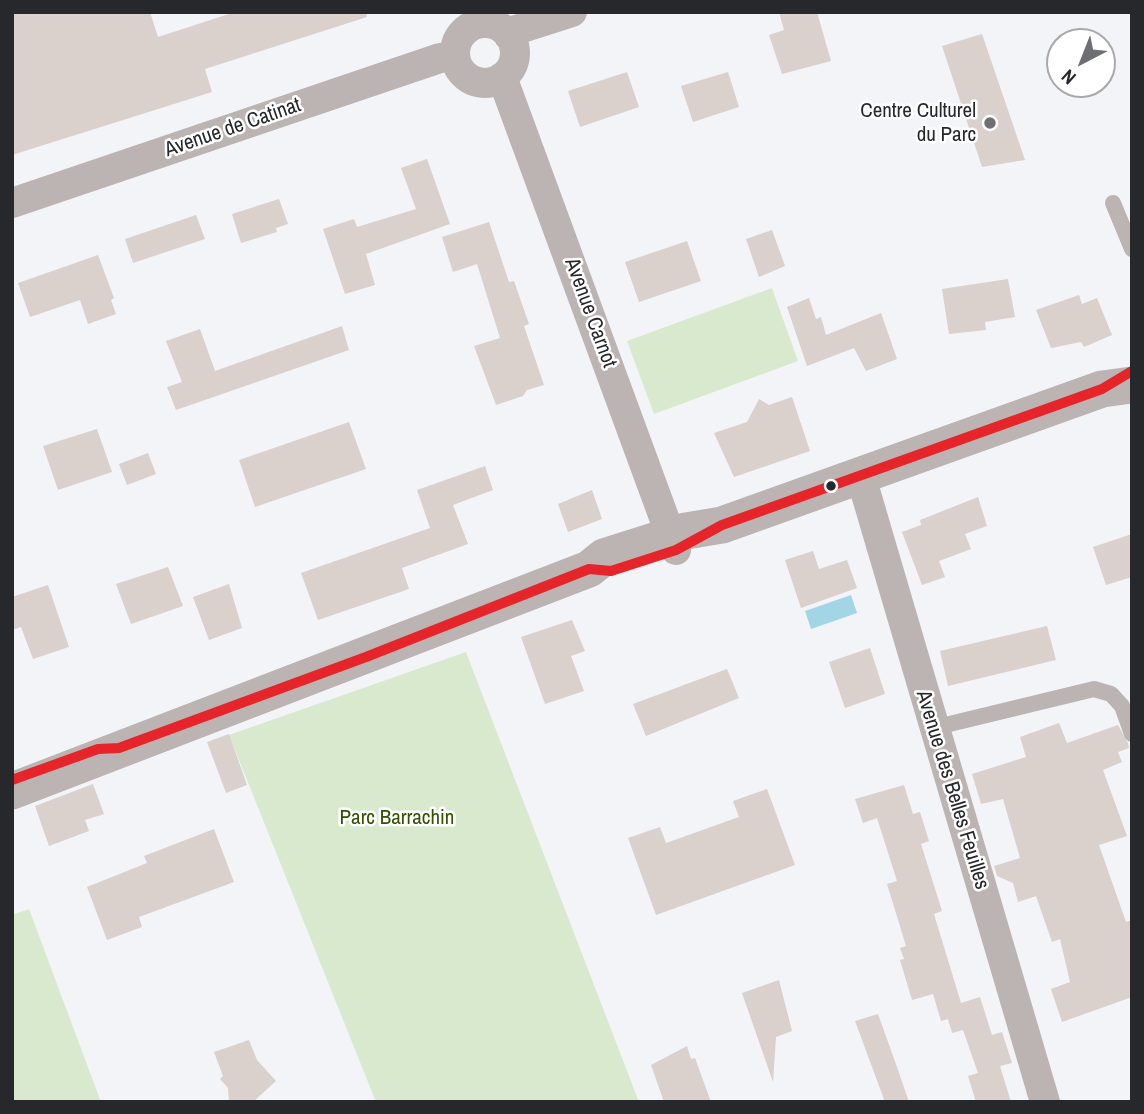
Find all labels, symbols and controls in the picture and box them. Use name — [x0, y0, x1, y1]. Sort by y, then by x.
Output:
north arrow — [1046, 28, 1116, 98]
text: N — [1055, 64, 1081, 91]
street label: Avenue de Catinat — [162, 93, 304, 163]
place label: Centre Culturel du Parc — [860, 98, 976, 148]
marker: Centre Culturel du Parc — [982, 115, 998, 131]
street label: Avenue Carnot — [559, 255, 621, 371]
unlabelled marker — [824, 479, 838, 493]
street label: Avenue des Belles Feuilles — [910, 688, 994, 892]
park label: Parc Barrachin — [340, 805, 454, 831]

